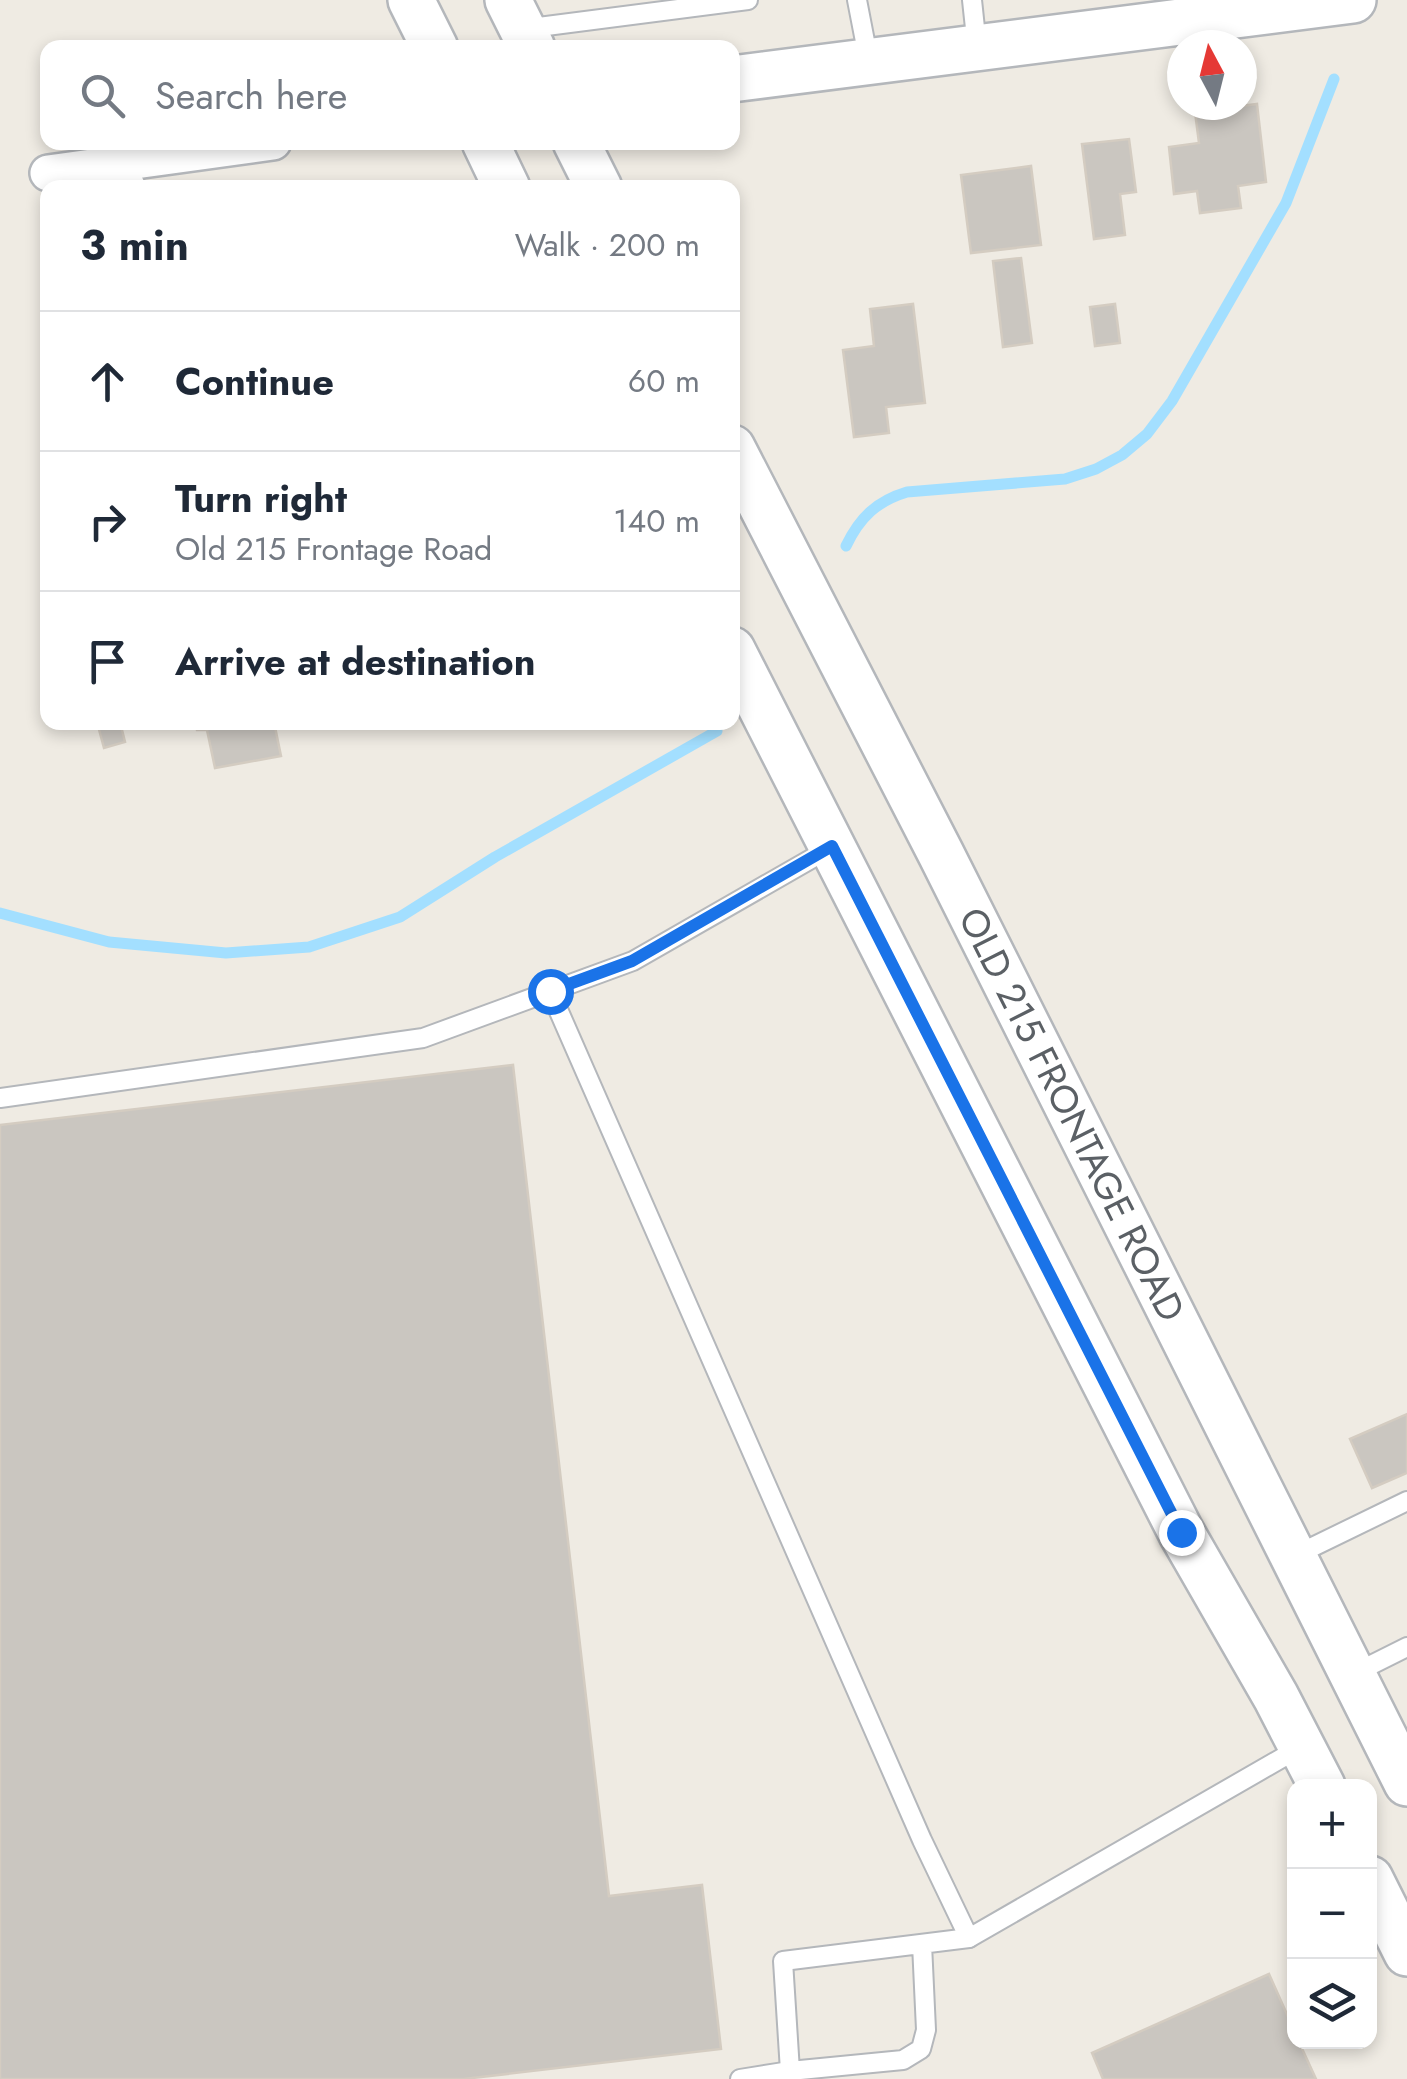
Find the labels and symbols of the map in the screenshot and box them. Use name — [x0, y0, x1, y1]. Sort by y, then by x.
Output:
north arrow — [1167, 30, 1257, 120]
street label: OLD 215 FRONTAGE ROAD — [945, 898, 1199, 1331]
route start — [528, 969, 574, 1015]
route end — [1159, 1510, 1205, 1556]

